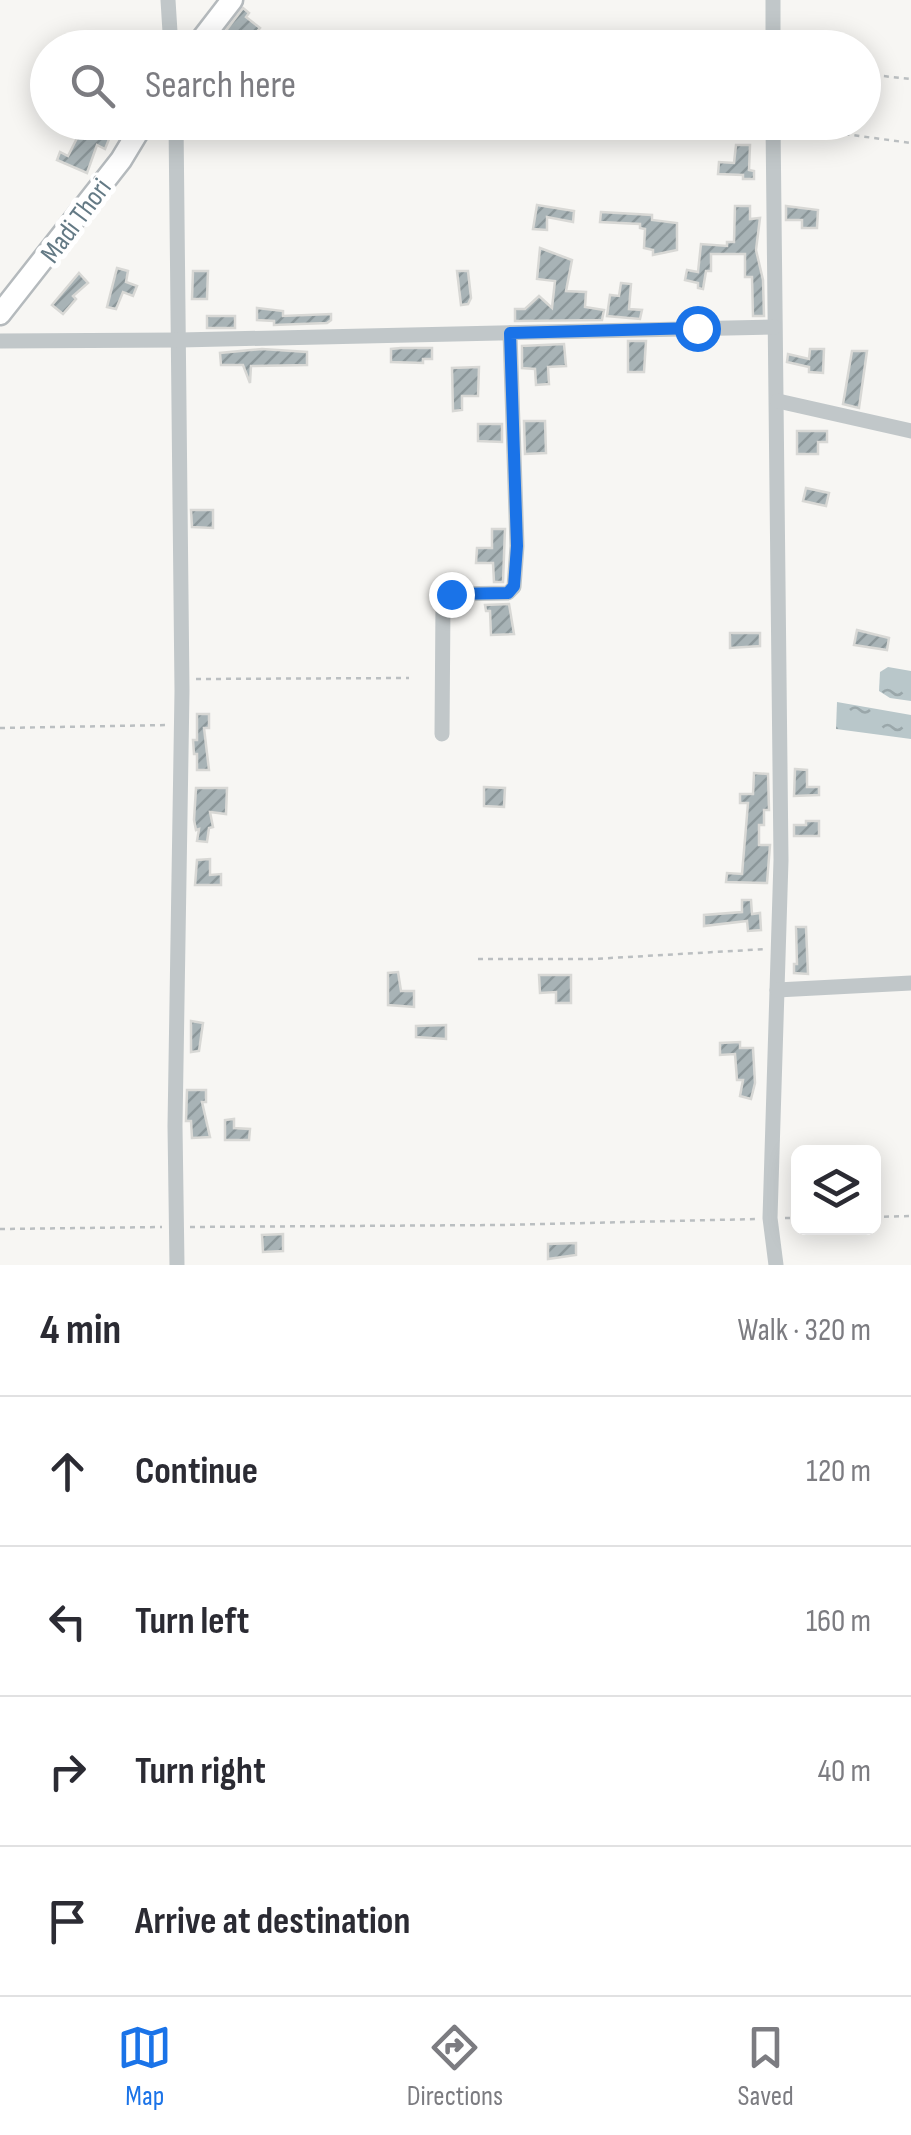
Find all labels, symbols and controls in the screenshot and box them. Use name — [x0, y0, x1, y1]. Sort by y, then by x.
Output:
search box — [30, 30, 881, 140]
icon: search — [65, 58, 120, 113]
text: Search here — [145, 63, 296, 108]
street label: Madi Thori — [34, 172, 118, 269]
route start — [675, 306, 721, 352]
route end — [429, 572, 475, 618]
map controls — [791, 1145, 881, 1235]
button: layers — [791, 1145, 881, 1235]
text: 4 min — [40, 1305, 121, 1356]
text: Walk · 320 m — [737, 1311, 871, 1350]
icon: ahead — [40, 1444, 95, 1499]
text: Continue — [135, 1449, 258, 1494]
text: 120 m — [806, 1452, 871, 1491]
icon: left — [40, 1594, 95, 1649]
text: Turn left — [135, 1599, 249, 1644]
text: 160 m — [806, 1602, 871, 1641]
icon: right — [40, 1744, 95, 1799]
text: Turn right — [135, 1749, 266, 1794]
text: 40 m — [818, 1752, 871, 1791]
icon: arrive — [40, 1894, 95, 1949]
text: Arrive at destination — [135, 1899, 410, 1944]
tab: Map — [117, 2020, 172, 2113]
tab: Directions — [407, 2020, 503, 2113]
tab: Saved — [738, 2020, 794, 2113]

